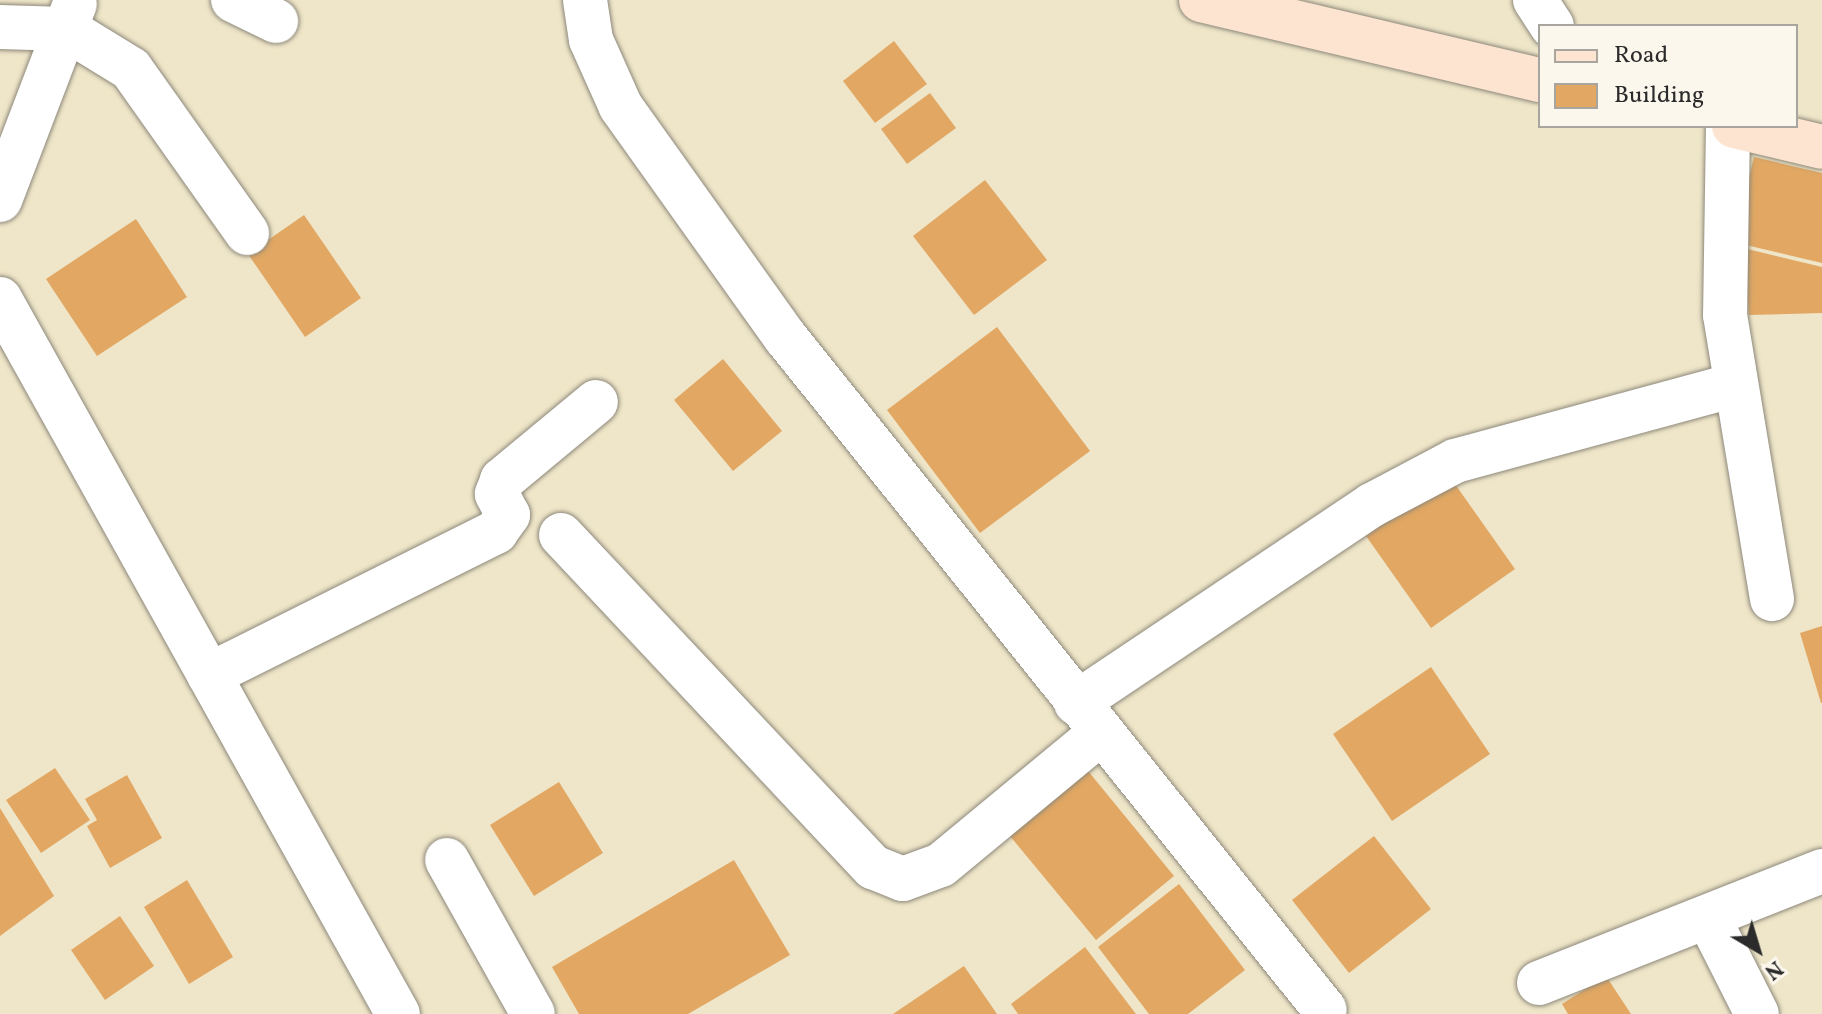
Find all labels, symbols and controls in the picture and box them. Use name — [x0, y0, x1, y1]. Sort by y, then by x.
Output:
legend — [1538, 24, 1798, 128]
text: Road — [1614, 39, 1668, 73]
text: Building — [1614, 79, 1704, 113]
north arrow — [1718, 910, 1798, 990]
text: N — [1757, 952, 1789, 986]

